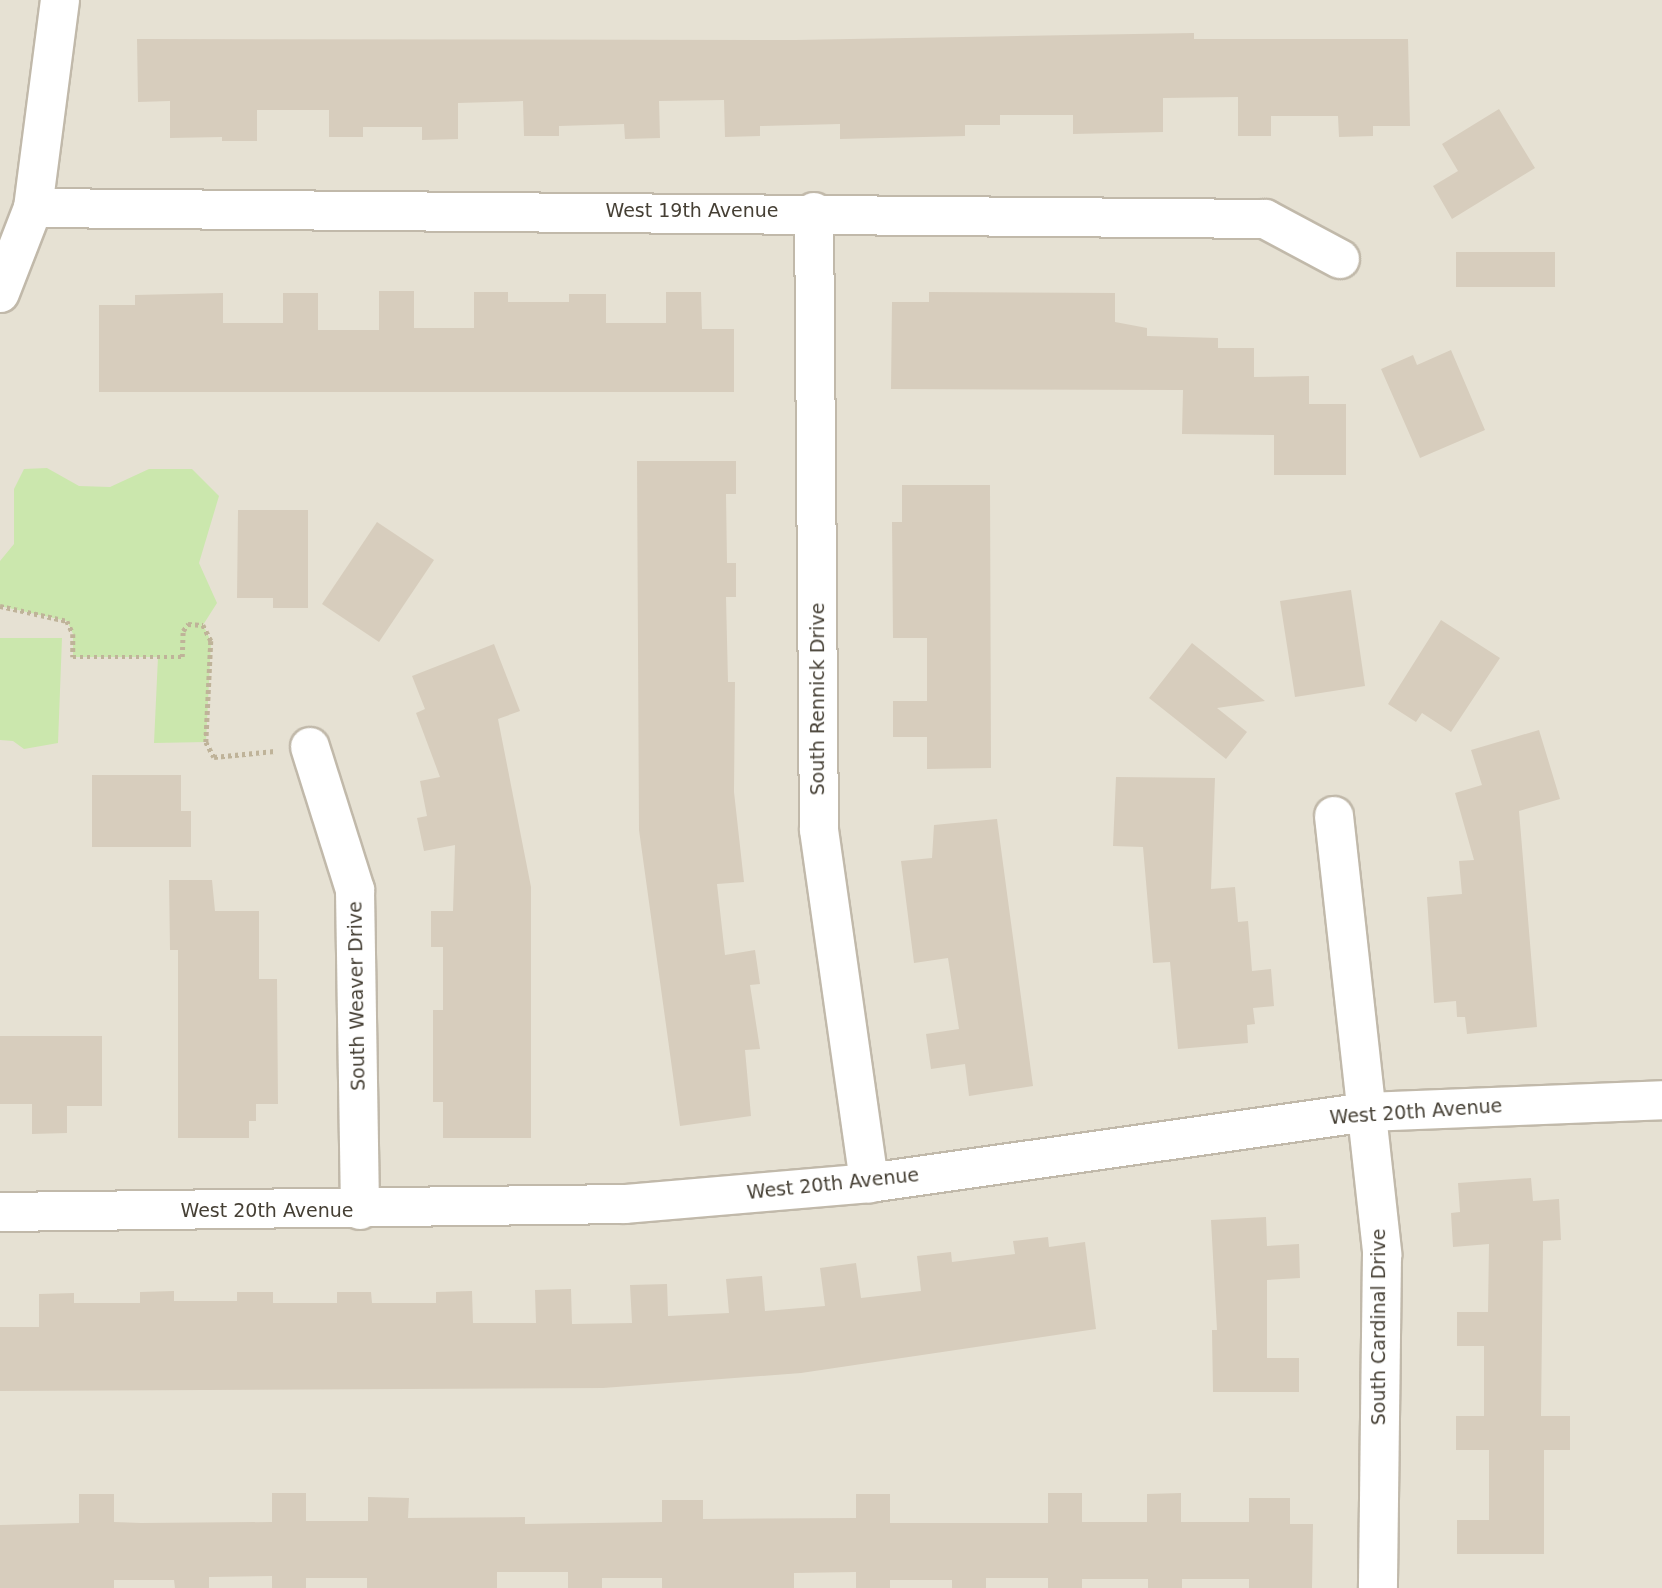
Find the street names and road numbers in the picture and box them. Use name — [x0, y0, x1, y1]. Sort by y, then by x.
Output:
street label: West 19th Avenue — [605, 200, 779, 222]
street label: South Rennick Drive — [807, 603, 829, 795]
street label: South Weaver Drive — [344, 901, 370, 1091]
street label: West 20th Avenue — [1329, 1095, 1503, 1129]
street label: West 20th Avenue — [746, 1164, 920, 1204]
street label: West 20th Avenue — [180, 1200, 354, 1222]
street label: South Cardinal Drive — [1368, 1229, 1390, 1425]

